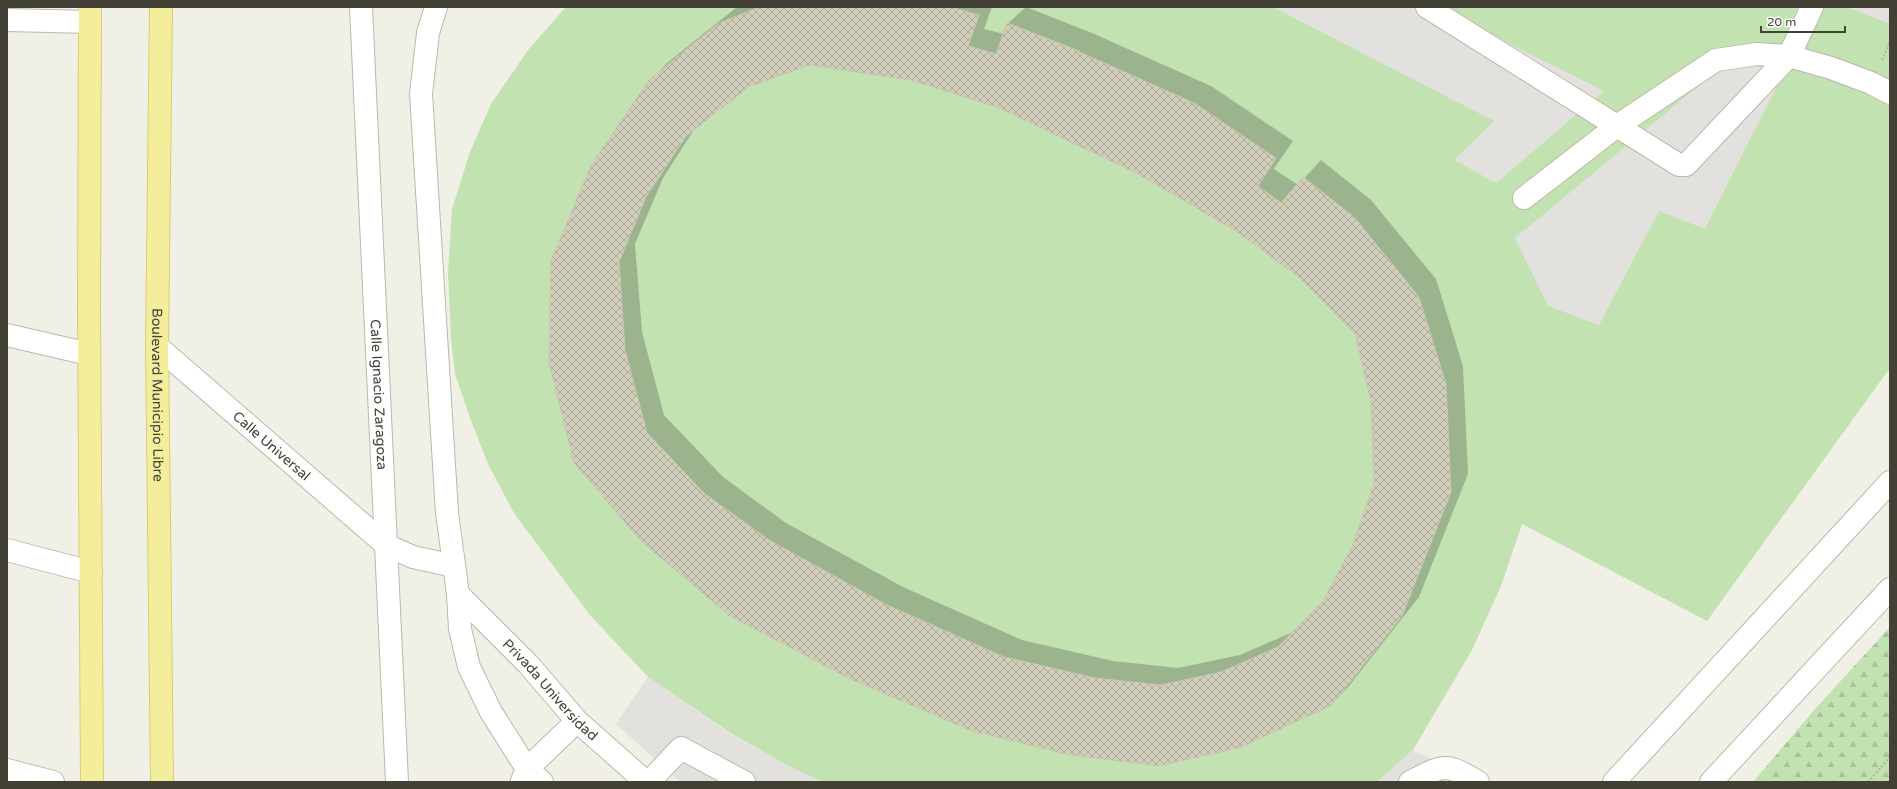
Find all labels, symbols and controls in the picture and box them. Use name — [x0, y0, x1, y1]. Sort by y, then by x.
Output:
scale bar — [1761, 8, 1845, 34]
text: 20 m — [1767, 15, 1796, 29]
street label: Boulevard Municipio Libre — [148, 308, 167, 482]
street label: Calle Ignacio Zaragoza — [367, 319, 390, 470]
street label: Calle Universal — [229, 408, 314, 484]
street label: Privada Universidad — [499, 636, 601, 744]

